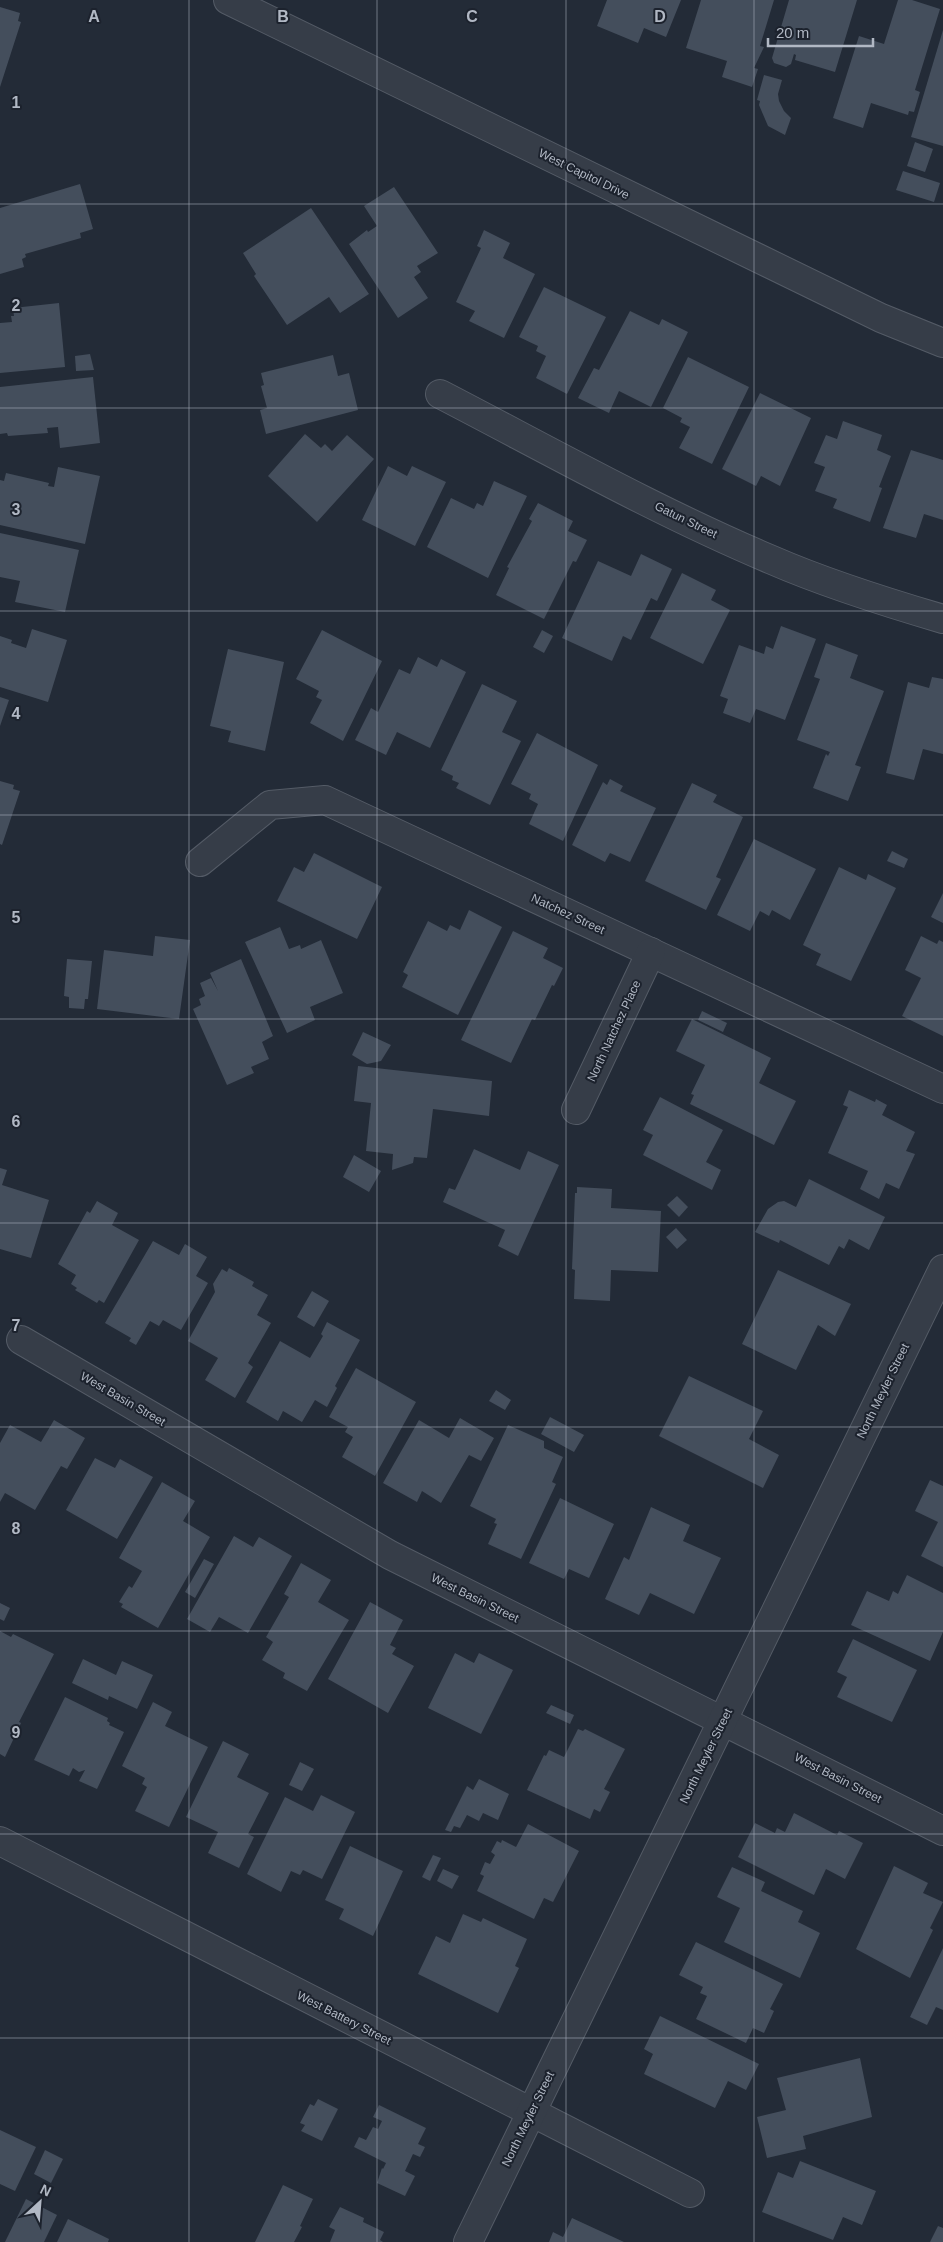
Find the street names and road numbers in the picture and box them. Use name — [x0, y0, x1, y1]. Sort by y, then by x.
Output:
street label: West Capitol Drive — [536, 146, 632, 202]
street label: Gatun Street — [652, 499, 720, 541]
street label: Natchez Street — [529, 891, 608, 937]
street label: North Natchez Place — [584, 978, 644, 1084]
street label: North Meyler Street — [854, 1341, 912, 1441]
street label: West Basin Street — [78, 1369, 169, 1429]
street label: West Basin Street — [429, 1571, 522, 1626]
street label: North Meyler Street — [677, 1706, 735, 1806]
street label: West Basin Street — [792, 1750, 884, 1806]
street label: West Battery Street — [295, 1988, 394, 2048]
street label: North Meyler Street — [499, 2069, 557, 2169]

